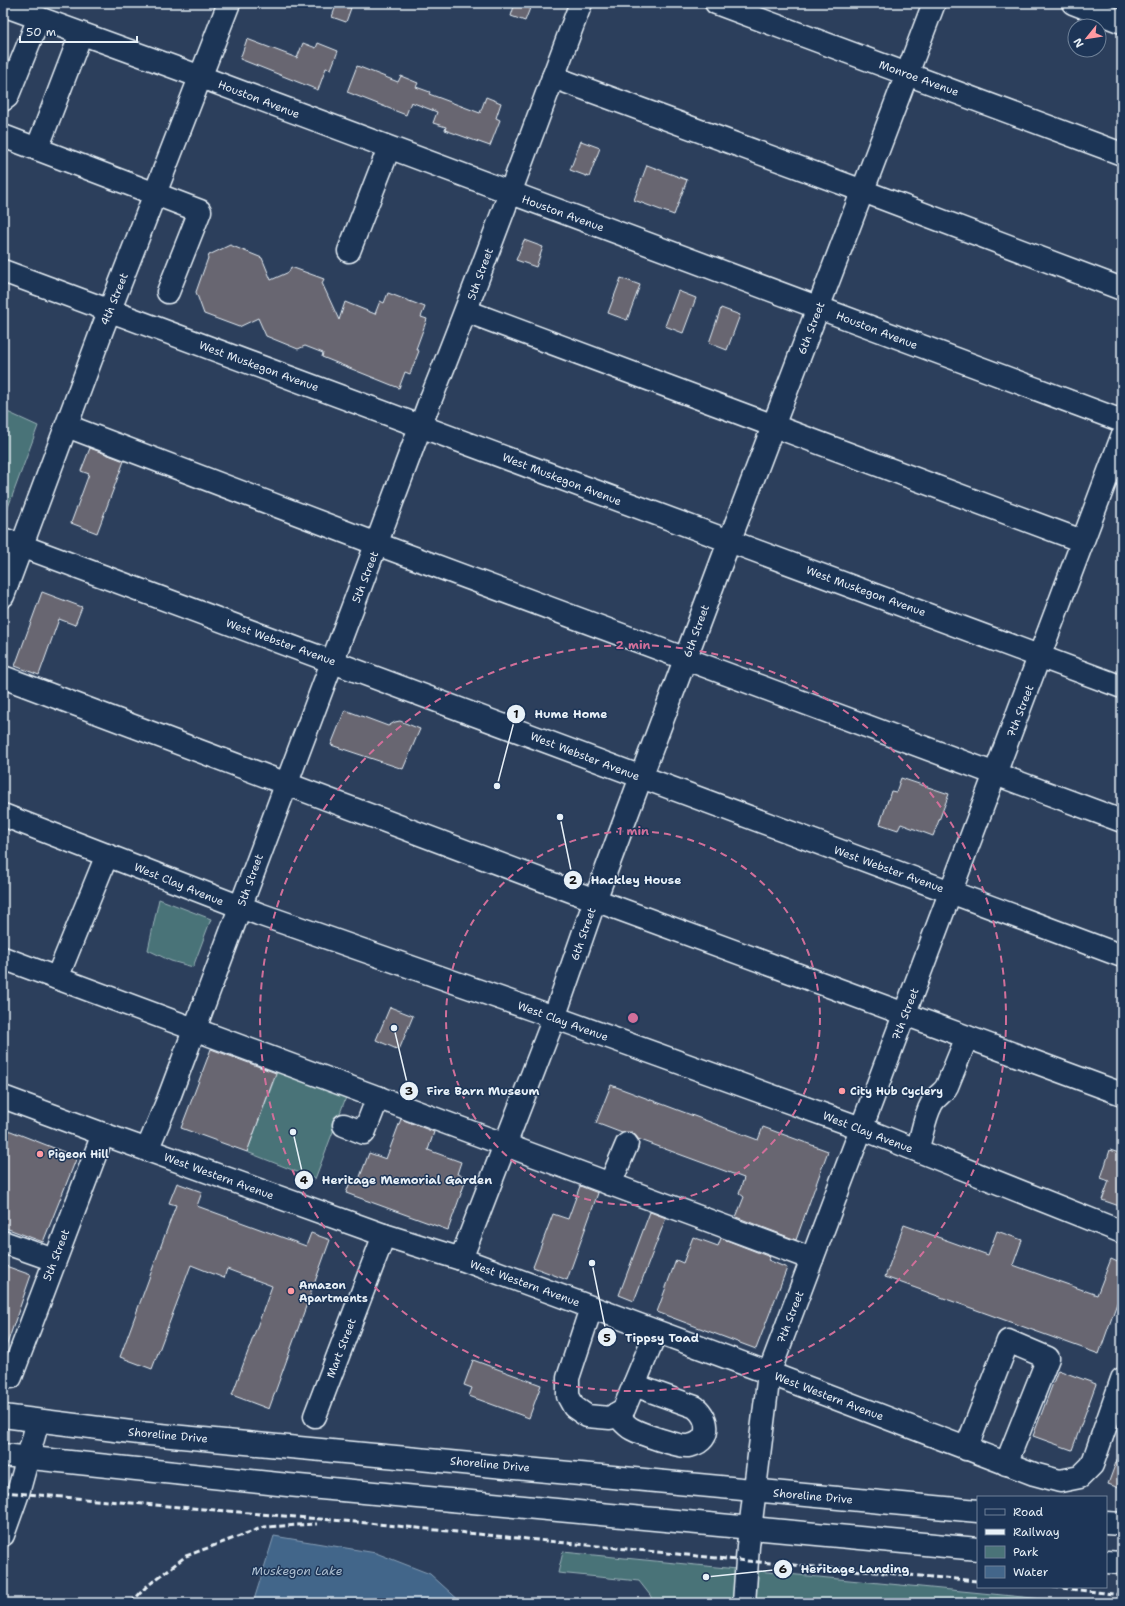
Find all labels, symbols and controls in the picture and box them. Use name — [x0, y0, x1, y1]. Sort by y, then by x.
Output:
scale bar — [20, 18, 137, 44]
north arrow — [1067, 18, 1107, 58]
text: 50 m — [26, 24, 56, 40]
text: N — [1070, 35, 1087, 50]
street label: Monroe Avenue — [877, 57, 961, 100]
street label: Houston Avenue — [216, 77, 302, 122]
street label: Houston Avenue — [520, 192, 606, 235]
street label: 5th Street — [464, 246, 497, 302]
street label: 4th Street — [97, 271, 132, 328]
street label: 6th Street — [795, 300, 828, 357]
street label: Houston Avenue — [834, 308, 920, 353]
street label: West Muskegon Avenue — [197, 338, 321, 395]
street label: West Muskegon Avenue — [500, 450, 624, 509]
street label: 5th Street — [349, 549, 382, 605]
street label: West Muskegon Avenue — [804, 563, 928, 620]
street label: 6th Street — [680, 603, 713, 660]
street label: West Webster Avenue — [224, 616, 338, 669]
text: 2 min — [616, 637, 651, 653]
street label: 7th Street — [1004, 683, 1037, 740]
callout: Hume Home — [506, 702, 615, 726]
text: 1 — [513, 706, 519, 722]
text: Hume Home — [535, 706, 607, 722]
street label: West Webster Avenue — [528, 729, 642, 784]
text: 1 min — [617, 823, 649, 839]
street label: West Webster Avenue — [832, 843, 946, 896]
street label: 5th Street — [234, 852, 267, 908]
street label: West Clay Avenue — [132, 860, 226, 909]
callout: Hackley House — [563, 868, 689, 892]
text: 2 — [569, 872, 578, 888]
text: Hackley House — [591, 872, 681, 888]
street label: 6th Street — [567, 906, 600, 963]
street label: 7th Street — [889, 986, 922, 1043]
street label: West Clay Avenue — [515, 998, 610, 1045]
centre of rings — [626, 1011, 640, 1025]
callout: Fire Barn Museum — [399, 1079, 548, 1103]
text: 3 — [405, 1083, 413, 1099]
text: Fire Barn Museum — [426, 1083, 540, 1099]
place label: City Hub Cyclery — [850, 1084, 943, 1099]
marker: City Hub Cyclery — [837, 1086, 847, 1096]
street label: West Clay Avenue — [821, 1108, 915, 1157]
place label: Pigeon Hill — [48, 1147, 109, 1162]
marker: Pigeon Hill — [35, 1149, 45, 1159]
street label: West Western Avenue — [162, 1150, 276, 1203]
callout: Heritage Memorial Garden — [294, 1168, 501, 1192]
text: 4 — [300, 1172, 309, 1188]
text: Heritage Memorial Garden — [322, 1172, 492, 1188]
street label: 5th Street — [40, 1227, 73, 1283]
street label: West Western Avenue — [468, 1257, 582, 1310]
place label: Amazon Apartments — [299, 1278, 368, 1306]
marker: Amazon Apartments — [286, 1286, 296, 1296]
street label: 7th Street — [774, 1289, 807, 1346]
street label: Mart Street — [323, 1316, 360, 1380]
callout: Tippsy Toad — [597, 1325, 707, 1349]
text: 5 — [603, 1330, 611, 1346]
text: Tippsy Toad — [625, 1330, 699, 1346]
street label: West Western Avenue — [772, 1369, 886, 1424]
street label: Shoreline Drive — [128, 1425, 208, 1446]
street label: Shoreline Drive — [450, 1454, 530, 1475]
street label: Shoreline Drive — [773, 1486, 853, 1507]
legend — [977, 1496, 1107, 1588]
text: Road — [1013, 1504, 1044, 1520]
text: Railway — [1013, 1524, 1060, 1540]
text: Park — [1013, 1544, 1039, 1560]
callout: Heritage Landing — [773, 1557, 918, 1581]
text: 6 — [779, 1561, 787, 1577]
text: Heritage Landing — [801, 1561, 910, 1577]
water label: Muskegon Lake — [252, 1563, 343, 1579]
text: Water — [1013, 1564, 1049, 1580]

